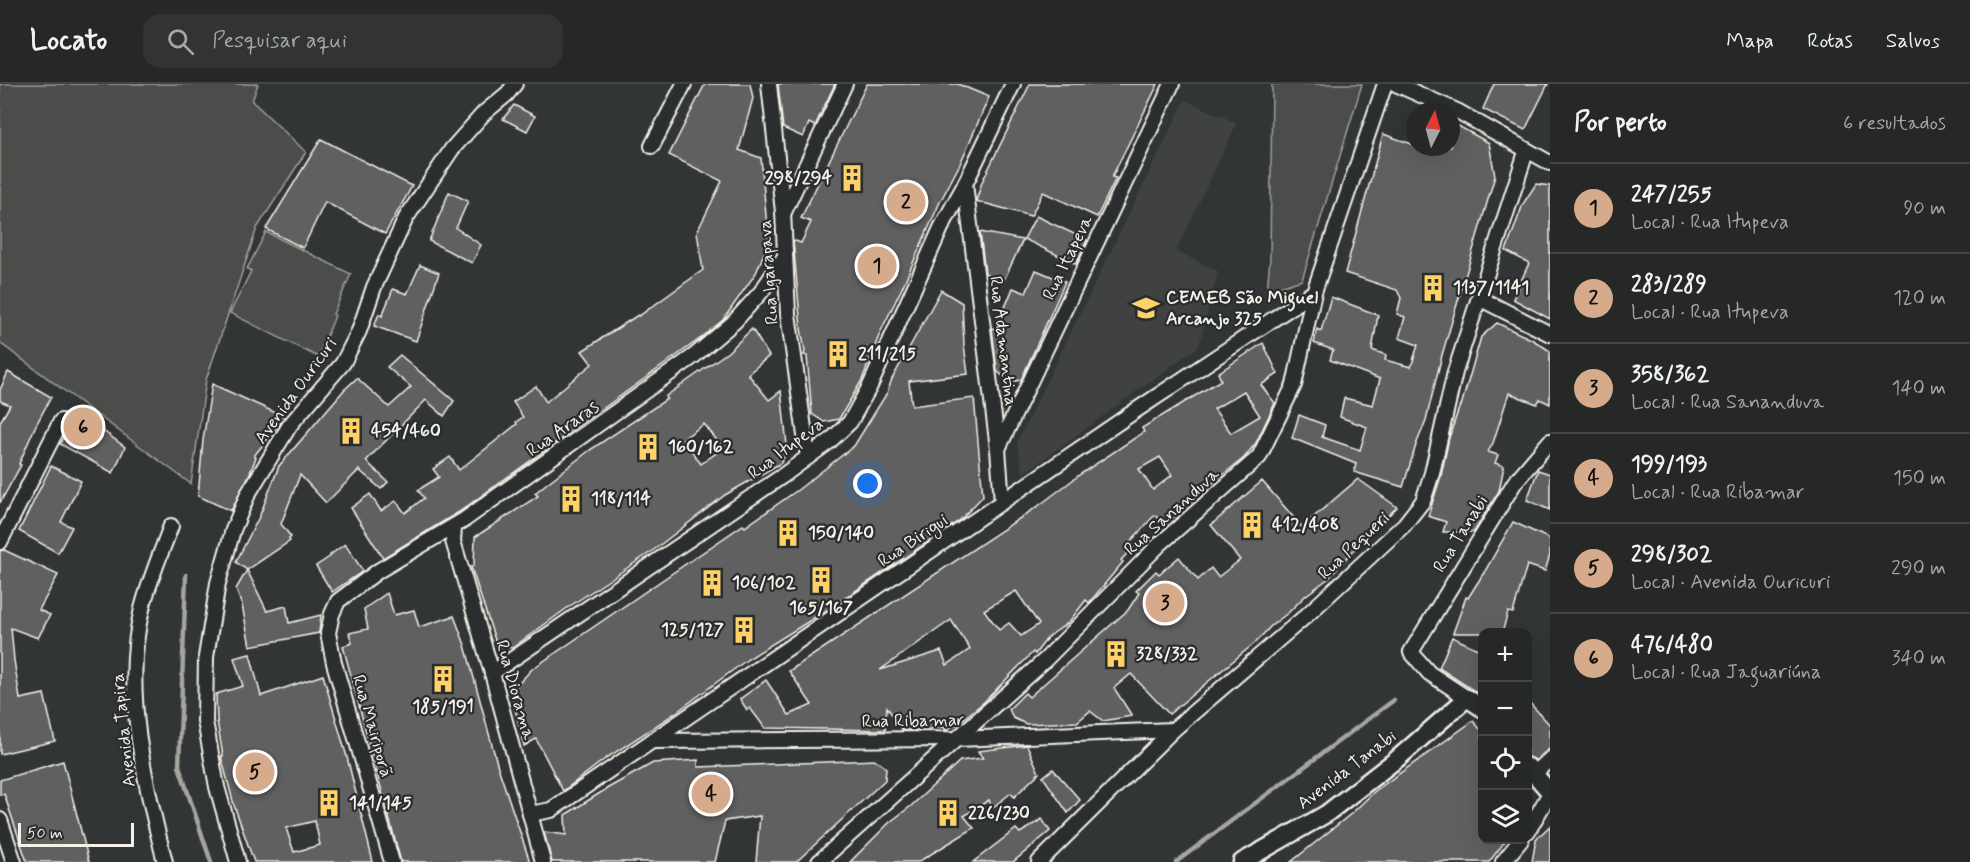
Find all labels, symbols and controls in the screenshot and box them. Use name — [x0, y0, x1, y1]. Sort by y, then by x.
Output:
search box — [143, 14, 563, 68]
text: Locato — [30, 23, 107, 60]
icon: search — [164, 25, 197, 58]
text: Pesquisar aqui — [212, 27, 347, 55]
text: Mapa — [1726, 27, 1774, 55]
text: Rotas — [1807, 27, 1853, 55]
text: Salvos — [1886, 27, 1940, 55]
north arrow — [1406, 102, 1460, 156]
text: Por perto — [1574, 106, 1667, 140]
text: 6 resultados — [1843, 110, 1946, 137]
building icon: 298/294 — [837, 163, 867, 193]
place label: 298/294 — [765, 166, 832, 190]
pin: 2 — [886, 180, 926, 224]
text: 247/255 — [1631, 181, 1712, 209]
text: 1 — [1589, 195, 1598, 222]
text: 90 m — [1903, 195, 1946, 222]
text: Local · Rua Itupeva — [1631, 209, 1789, 236]
street label: Rua Itapeva — [1037, 211, 1099, 304]
street label: Rua Igarapava — [753, 219, 785, 325]
pin: 1 — [858, 244, 896, 288]
text: 283/289 — [1631, 271, 1707, 299]
building icon: 1137/1141 — [1418, 273, 1448, 303]
street label: Rua Adamantina — [983, 275, 1023, 407]
place label: 1137/1141 — [1453, 276, 1529, 300]
text: 2 — [1589, 285, 1598, 312]
text: 120 m — [1893, 285, 1946, 312]
place label: CEMEB São Miguel Arcanjo 325 — [1166, 286, 1319, 331]
school or university icon: CEMEB São Miguel Arcanjo 325 — [1131, 293, 1161, 323]
text: Local · Rua Itupeva — [1631, 299, 1789, 326]
street label: Avenida Ouricuri — [249, 333, 343, 449]
building icon: 211/215 — [823, 339, 853, 369]
place label: 211/215 — [858, 342, 916, 366]
text: 358/362 — [1631, 361, 1709, 389]
text: 3 — [1589, 375, 1598, 402]
text: 140 m — [1892, 375, 1946, 402]
text: Local · Rua Sananduva — [1631, 389, 1824, 416]
street label: Rua Araras — [522, 395, 604, 463]
pin: 6 — [64, 404, 103, 450]
street label: Rua Itupeva — [743, 413, 829, 485]
building icon: 454/460 — [336, 416, 366, 446]
place label: 454/460 — [371, 419, 441, 443]
building icon: 160/162 — [633, 432, 663, 462]
place label: 160/162 — [668, 435, 734, 459]
text: 199/193 — [1631, 451, 1707, 479]
street label: Rua Sananduva — [1119, 463, 1225, 561]
text: 4 — [1588, 465, 1599, 492]
text: 150 m — [1893, 465, 1946, 492]
your location — [853, 469, 882, 498]
text: Local · Rua Ribamar — [1631, 479, 1804, 506]
building icon: 118/114 — [556, 484, 586, 514]
place label: 118/114 — [591, 487, 651, 511]
street label: Rua Tanabi — [1428, 491, 1494, 577]
street label: Rua Pequeri — [1313, 507, 1395, 585]
street label: Rua Birigui — [873, 509, 953, 574]
building icon: 412/408 — [1237, 510, 1267, 540]
place label: 412/408 — [1272, 513, 1339, 537]
building icon: 150/140 — [773, 518, 803, 548]
place label: 150/140 — [808, 521, 874, 545]
text: 298/302 — [1631, 541, 1712, 569]
text: 5 — [1588, 555, 1600, 582]
text: 290 m — [1891, 555, 1946, 582]
building icon: 165/167 — [806, 565, 836, 595]
building icon: 106/102 — [697, 568, 727, 598]
text: Local · Avenida Ouricuri — [1631, 569, 1830, 596]
place label: 106/102 — [732, 571, 796, 595]
pin: 3 — [1146, 580, 1184, 626]
place label: 165/167 — [789, 596, 853, 620]
building icon: 125/127 — [729, 615, 759, 645]
place label: 125/127 — [661, 618, 724, 642]
map controls — [1478, 628, 1532, 844]
button: + — [1478, 628, 1532, 682]
text: 476/480 — [1631, 631, 1713, 659]
street label: Rua Diorama — [489, 637, 541, 743]
building icon: 328/332 — [1101, 639, 1131, 669]
place label: 328/332 — [1136, 642, 1198, 666]
text: 6 — [1588, 645, 1599, 672]
text: 340 m — [1891, 645, 1946, 672]
text: Local · Rua Jaguariúna — [1631, 659, 1821, 686]
building icon: 185/191 — [428, 664, 458, 694]
street label: Avenida Tapira — [106, 672, 142, 788]
street label: Rua Mairiporã — [346, 672, 398, 780]
button: − — [1478, 682, 1532, 736]
place label: 185/191 — [412, 695, 474, 719]
street label: Rua Ribamar — [861, 708, 965, 734]
street label: Avenida Tanabi — [1292, 725, 1402, 815]
button: locate — [1478, 736, 1532, 790]
pin: 5 — [236, 750, 274, 794]
pin: 4 — [692, 772, 730, 816]
building icon: 141/145 — [314, 788, 344, 818]
button: layers — [1478, 790, 1532, 844]
place label: 141/145 — [349, 791, 412, 815]
building icon: 226/230 — [933, 798, 963, 828]
place label: 226/230 — [968, 801, 1030, 825]
scale bar — [18, 820, 134, 848]
text: 50 m — [27, 823, 63, 844]

